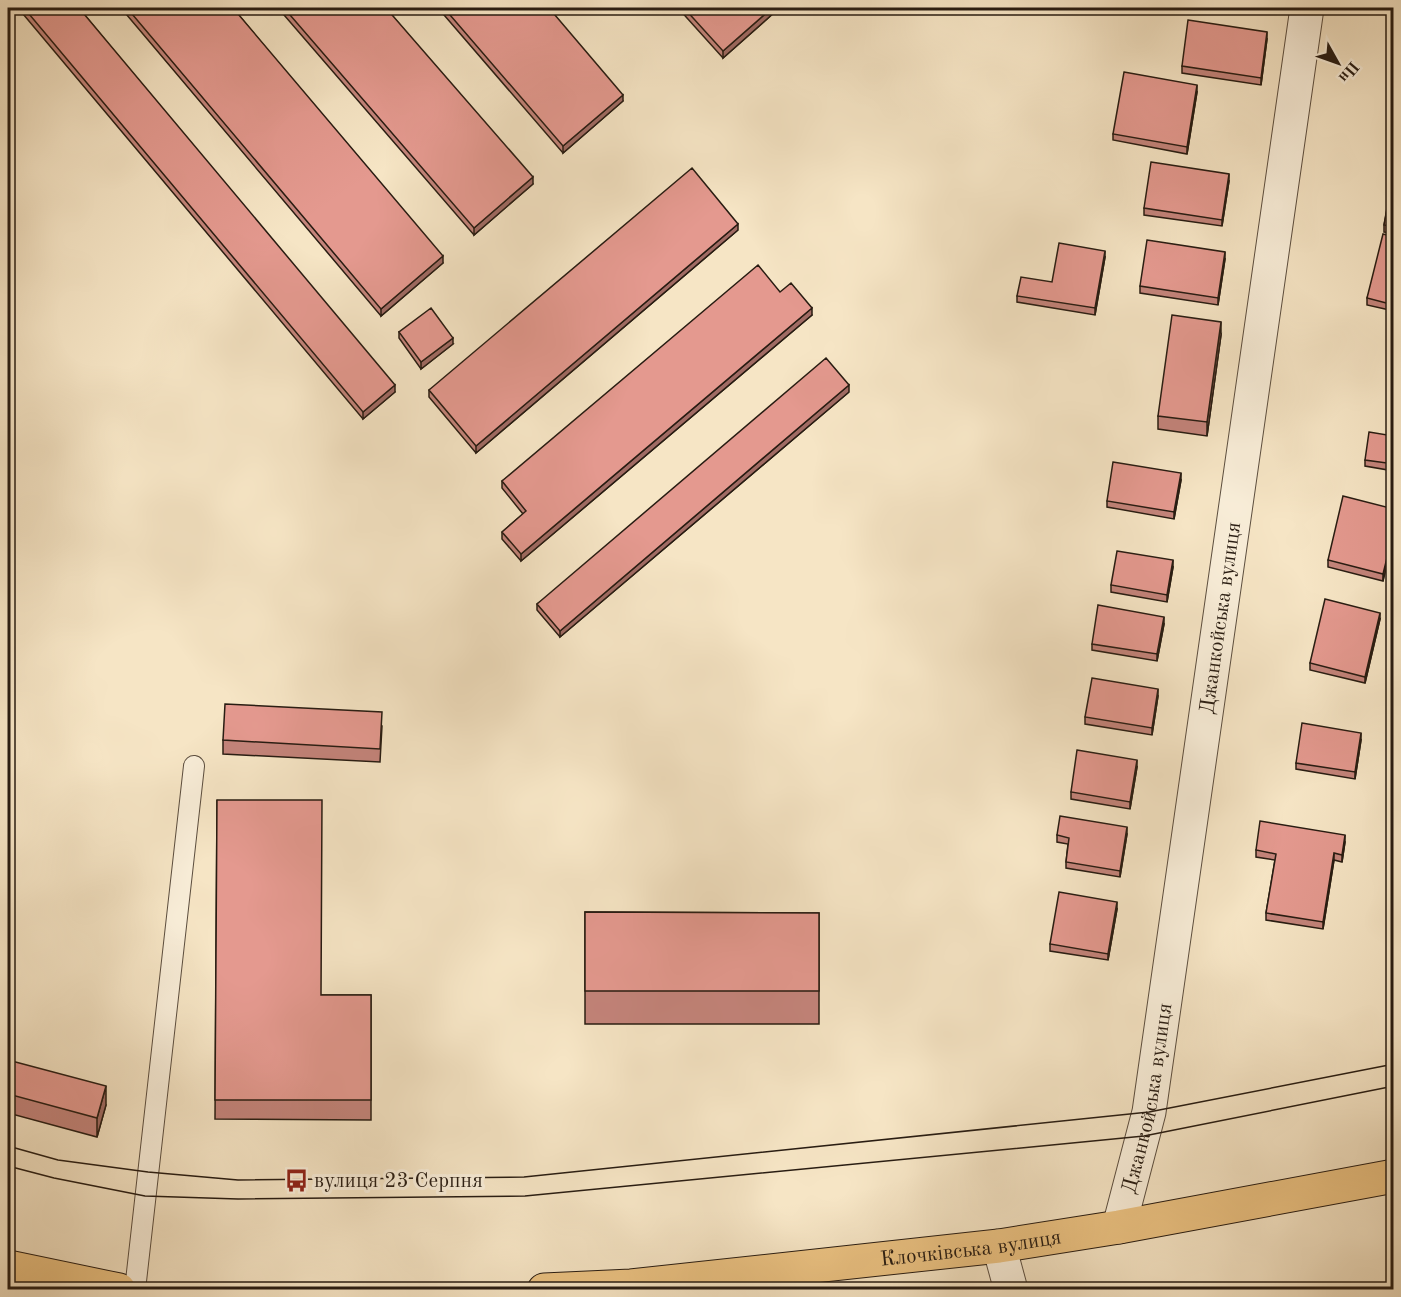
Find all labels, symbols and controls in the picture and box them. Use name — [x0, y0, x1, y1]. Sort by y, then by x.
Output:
north arrow — [1308, 33, 1368, 93]
text: Пн — [1335, 58, 1361, 85]
street label: Джанкойська вулиця — [1197, 521, 1245, 716]
street label: Джанкойська вулиця — [1119, 1002, 1176, 1196]
bus stop icon: вулиця 23 Серпня — [283, 1167, 309, 1193]
place label: вулиця 23 Серпня — [314, 1171, 483, 1192]
street label: Клочківська вулиця — [879, 1227, 1063, 1271]

